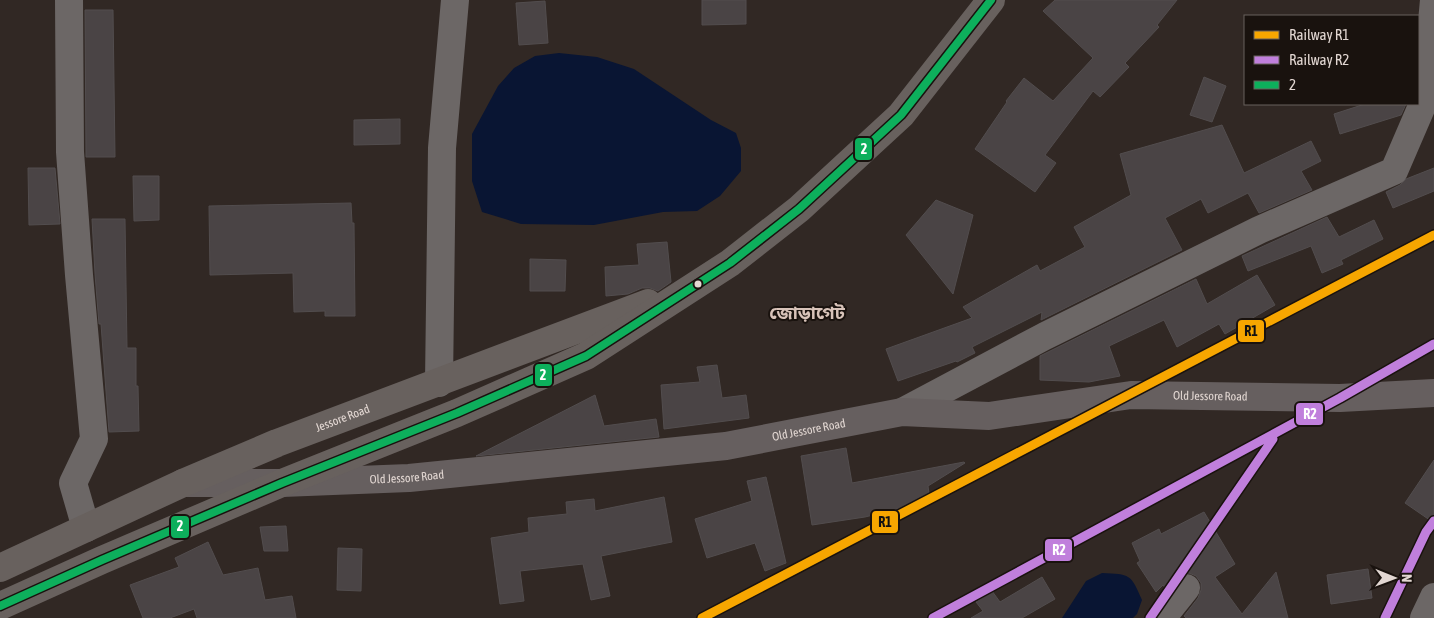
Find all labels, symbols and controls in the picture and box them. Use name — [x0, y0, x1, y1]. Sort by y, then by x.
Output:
legend — [1244, 15, 1419, 105]
text: Railway R1 — [1289, 26, 1349, 43]
text: Railway R2 — [1289, 51, 1349, 68]
text: 2 — [1289, 76, 1296, 93]
line badge: 2 — [854, 137, 873, 161]
text: 2 — [861, 141, 868, 157]
unlabelled marker — [693, 279, 703, 289]
district label: জোড়াগেট — [769, 302, 846, 323]
line badge: R1 — [1237, 319, 1265, 343]
text: R1 — [1244, 323, 1258, 339]
line badge: 2 — [534, 363, 553, 387]
text: 2 — [540, 367, 547, 383]
street label: Old Jessore Road — [1173, 389, 1248, 404]
street label: Jessore Road — [313, 402, 372, 435]
line badge: R2 — [1295, 402, 1324, 426]
text: R2 — [1303, 406, 1317, 422]
street label: Old Jessore Road — [771, 416, 847, 444]
street label: Old Jessore Road — [369, 468, 445, 487]
line badge: R1 — [871, 510, 899, 534]
text: R1 — [878, 514, 892, 530]
line badge: 2 — [170, 515, 190, 539]
text: 2 — [177, 518, 184, 534]
line badge: R2 — [1044, 538, 1073, 562]
text: R2 — [1052, 542, 1066, 558]
north arrow — [1369, 553, 1419, 603]
text: N — [1399, 574, 1415, 582]

